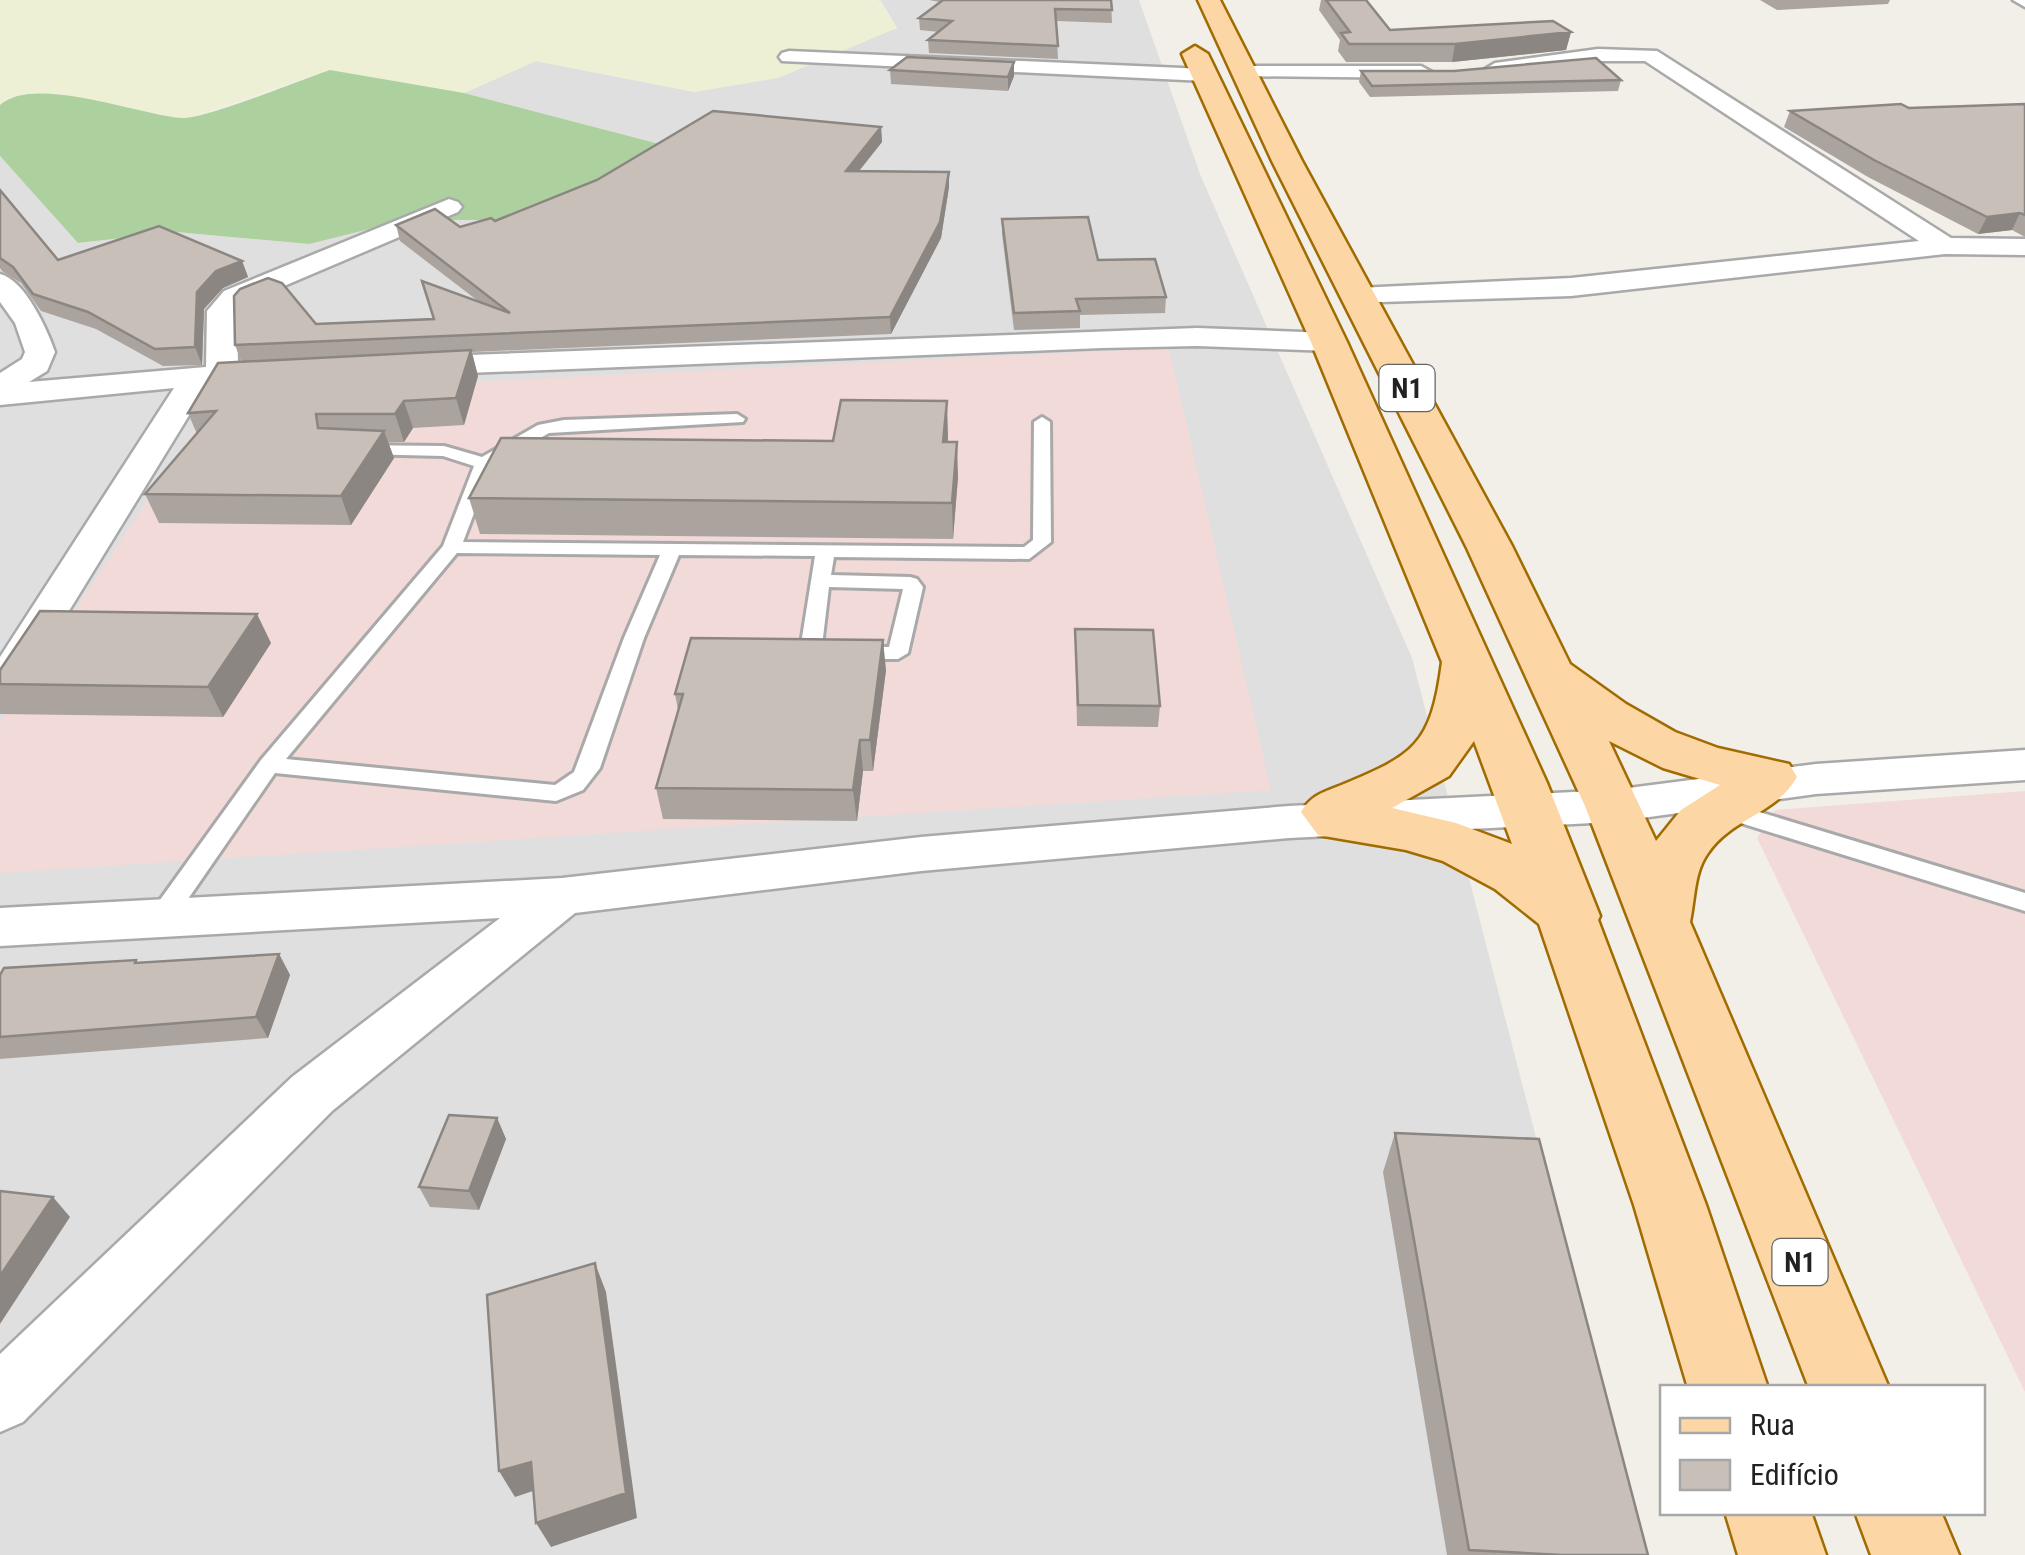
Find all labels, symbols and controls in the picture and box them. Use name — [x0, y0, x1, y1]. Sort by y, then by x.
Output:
road number: N1 — [1380, 365, 1434, 411]
road number: N1 — [1772, 1239, 1828, 1285]
legend — [1660, 1385, 1985, 1515]
text: Rua — [1750, 1407, 1795, 1442]
text: Edifício — [1750, 1457, 1839, 1492]

